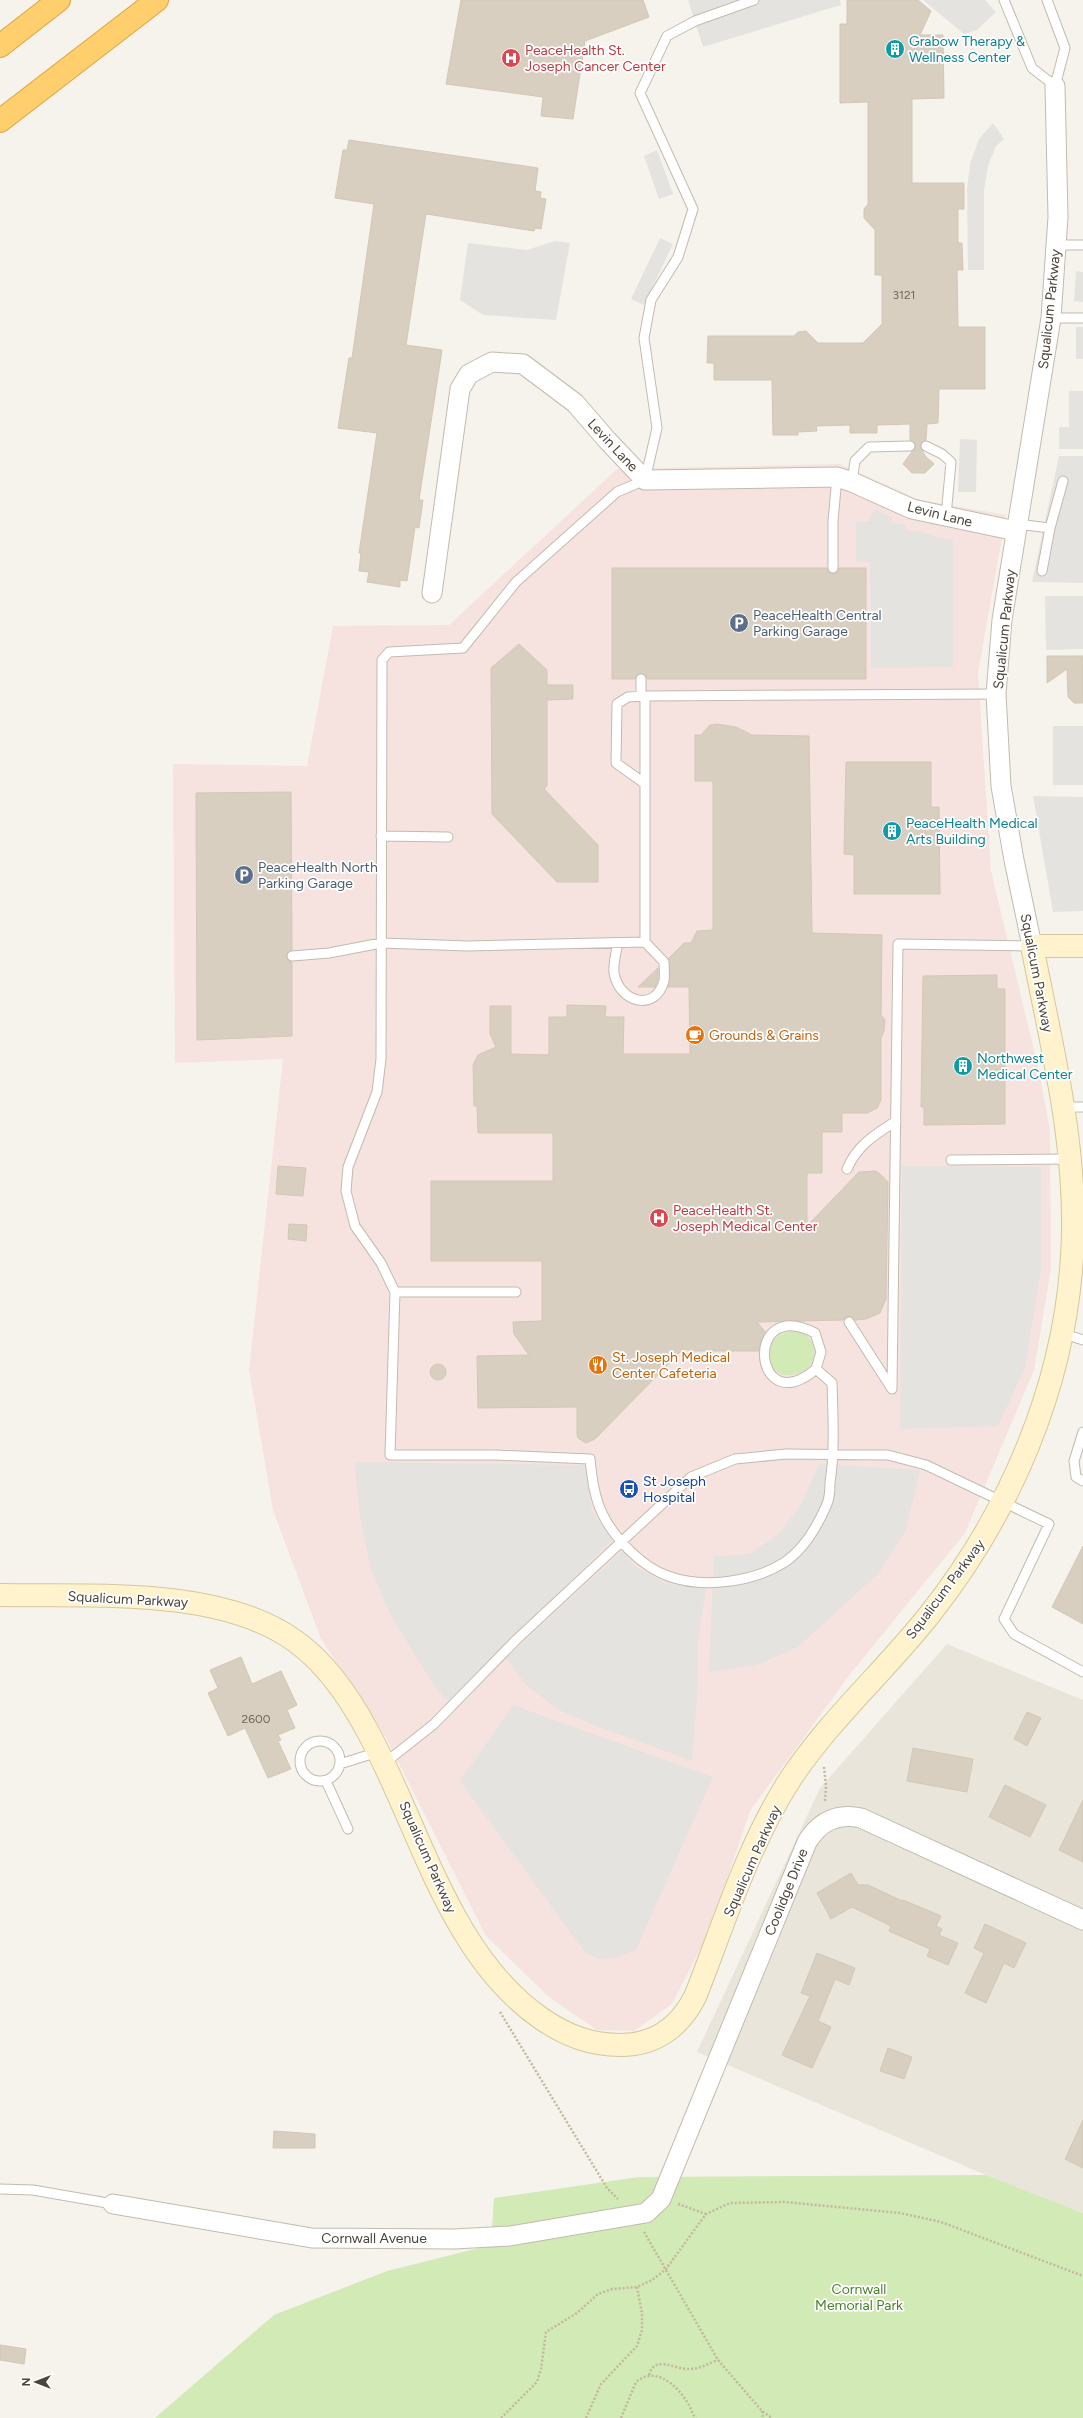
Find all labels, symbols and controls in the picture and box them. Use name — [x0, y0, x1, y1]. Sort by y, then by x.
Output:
place label: Grabow Therapy & Wellness Center — [909, 33, 1025, 66]
building icon: Grabow Therapy & Wellness Center — [884, 38, 906, 60]
place label: PeaceHealth St. Joseph Cancer Center — [525, 42, 666, 75]
hospital icon: PeaceHealth St. Joseph Cancer Center — [500, 47, 522, 69]
street label: Squalicum Parkway — [1035, 248, 1064, 370]
house number: 3121 — [892, 288, 916, 302]
street label: Levin Lane — [584, 415, 642, 476]
street label: Levin Lane — [906, 498, 974, 531]
street label: Squalicum Parkway — [990, 568, 1019, 690]
place label: PeaceHealth Central Parking Garage — [753, 607, 882, 640]
parking icon: PeaceHealth Central Parking Garage — [728, 612, 750, 634]
place label: PeaceHealth Medical Arts Building — [906, 815, 1038, 848]
building icon: PeaceHealth Medical Arts Building — [881, 820, 903, 842]
place label: PeaceHealth North Parking Garage — [258, 859, 378, 892]
parking icon: PeaceHealth North Parking Garage — [233, 864, 255, 886]
street label: Squalicum Parkway — [1017, 912, 1056, 1035]
cafe icon: Grounds & Grains — [684, 1024, 706, 1046]
place label: Grounds & Grains — [709, 1027, 819, 1044]
place label: Northwest Medical Center — [977, 1050, 1073, 1083]
building icon: Northwest Medical Center — [952, 1055, 974, 1077]
place label: PeaceHealth St. Joseph Medical Center — [673, 1202, 818, 1235]
hospital icon: PeaceHealth St. Joseph Medical Center — [648, 1207, 670, 1229]
place label: St. Joseph Medical Center Cafeteria — [612, 1349, 730, 1382]
restaurant icon: St. Joseph Medical Center Cafeteria — [587, 1354, 609, 1376]
place label: St Joseph Hospital — [643, 1473, 706, 1506]
bus stop icon: St Joseph Hospital — [618, 1478, 640, 1500]
street label: Squalicum Parkway — [902, 1536, 989, 1643]
street label: Squalicum Parkway — [67, 1588, 189, 1611]
house number: 2600 — [242, 1712, 271, 1726]
street label: Squalicum Parkway — [395, 1799, 460, 1916]
street label: Squalicum Parkway — [720, 1802, 785, 1920]
street label: Coolidge Drive — [761, 1846, 812, 1938]
street label: Cornwall Avenue — [321, 2230, 427, 2247]
park label: Cornwall Memorial Park — [815, 2281, 903, 2314]
north arrow — [16, 2362, 56, 2402]
text: N — [20, 2378, 33, 2386]

